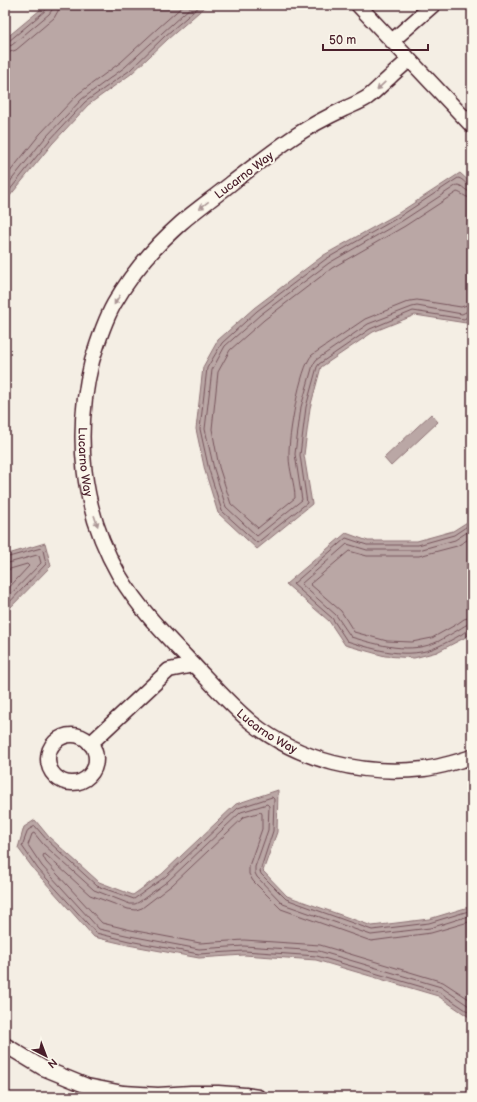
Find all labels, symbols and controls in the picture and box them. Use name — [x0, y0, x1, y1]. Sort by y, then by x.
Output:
scale bar — [323, 26, 428, 52]
text: 50 m — [329, 33, 356, 48]
one-way arrow — [376, 81, 385, 90]
street label: Lucarno Way — [212, 148, 277, 202]
one-way arrow — [198, 201, 209, 209]
one-way arrow — [113, 294, 120, 306]
street label: Lucarno Way — [75, 427, 96, 499]
one-way arrow — [93, 515, 99, 527]
street label: Lucarno Way — [233, 706, 300, 757]
north arrow — [26, 1036, 66, 1076]
text: N — [45, 1055, 60, 1071]

